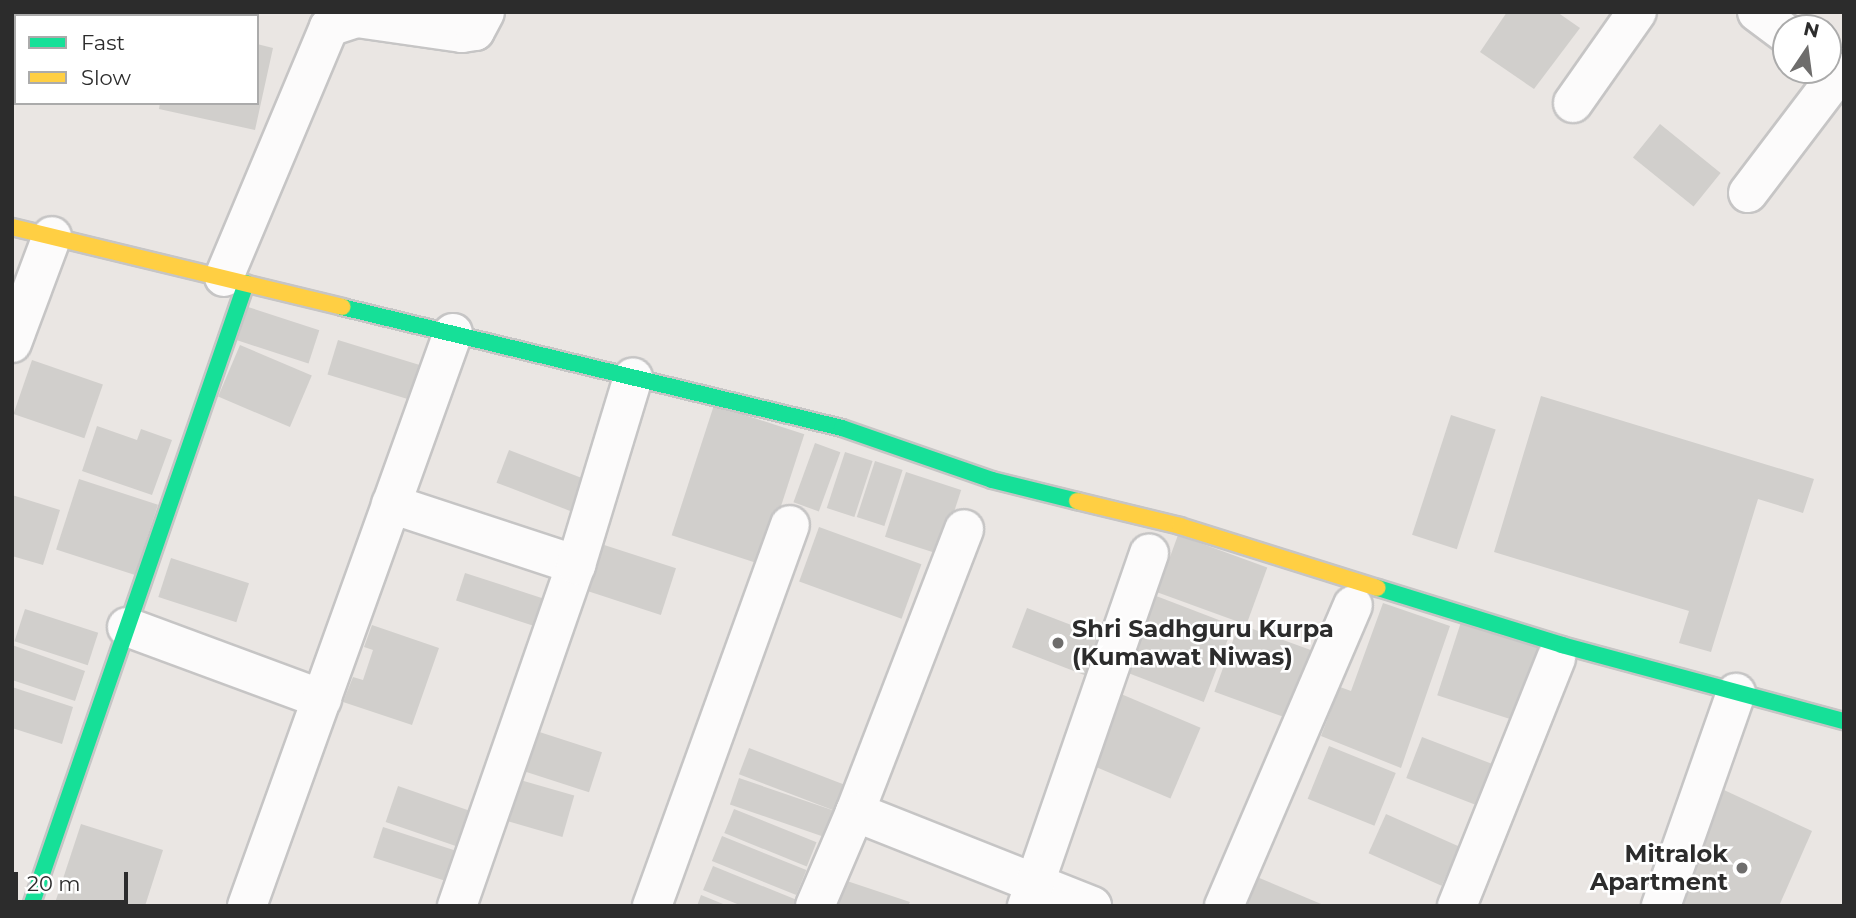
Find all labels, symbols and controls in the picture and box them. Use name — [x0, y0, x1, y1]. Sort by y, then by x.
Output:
legend — [14, 14, 259, 105]
north arrow — [1772, 14, 1842, 84]
text: N — [1801, 17, 1821, 43]
text: Fast — [81, 30, 125, 55]
text: Slow — [81, 65, 131, 90]
place label: Shri Sadhguru Kurpa (Kumawat Niwas) — [1072, 615, 1334, 671]
marker: Shri Sadhguru Kurpa (Kumawat Niwas) — [1050, 635, 1066, 651]
place label: Mitralok Apartment — [1590, 840, 1728, 896]
scale bar — [18, 858, 131, 902]
marker: Mitralok Apartment — [1734, 860, 1750, 876]
text: 20 m — [27, 871, 81, 896]

